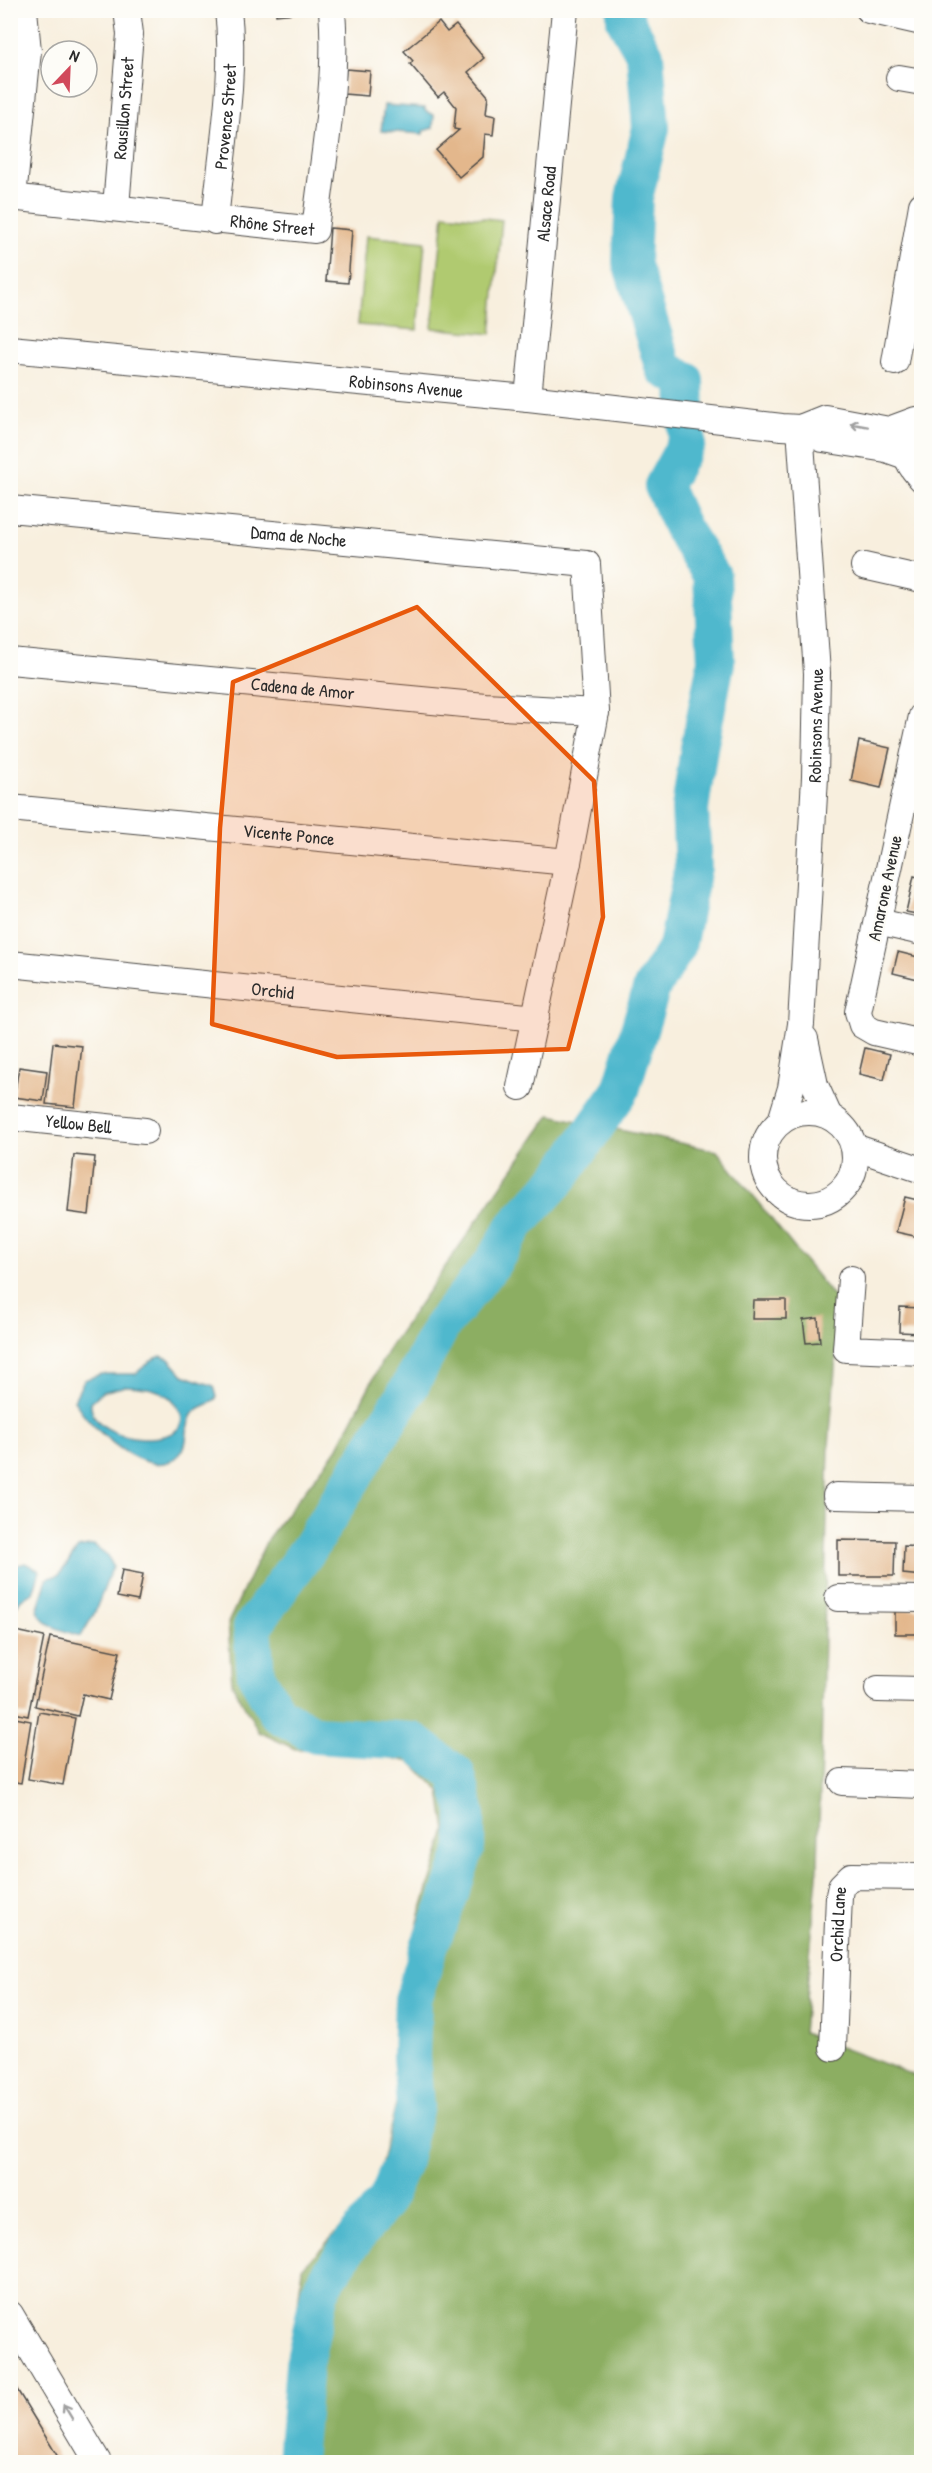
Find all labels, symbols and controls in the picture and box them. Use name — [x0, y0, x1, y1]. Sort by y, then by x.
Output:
north arrow — [39, 39, 99, 99]
text: N — [67, 43, 84, 67]
street label: Rousillon Street — [107, 55, 140, 161]
street label: Provence Street — [208, 63, 242, 171]
street label: Alsace Road — [530, 165, 562, 243]
street label: Rhône Street — [229, 208, 317, 242]
street label: Robinsons Avenue — [348, 368, 464, 404]
one-way arrow — [850, 419, 870, 430]
street label: Dama de Noche — [250, 519, 348, 553]
street label: Robinsons Avenue — [802, 668, 829, 783]
street label: Cadena de Amor — [250, 671, 356, 706]
street label: Vicente Ponce — [242, 818, 336, 851]
street label: Amarone Avenue — [861, 833, 908, 943]
street label: Orchid — [250, 976, 295, 1005]
street label: Yellow Bell — [44, 1108, 113, 1140]
street label: Orchid Lane — [823, 1884, 853, 1962]
one-way arrow — [62, 2404, 74, 2421]

